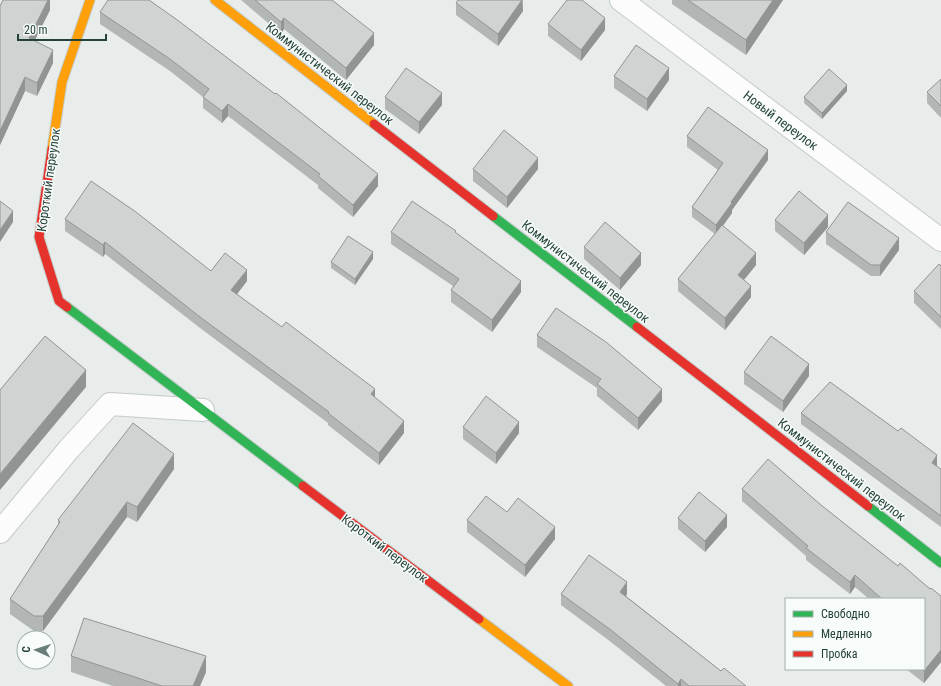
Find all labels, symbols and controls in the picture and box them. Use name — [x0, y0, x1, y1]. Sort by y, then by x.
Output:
scale bar — [18, 16, 106, 42]
street label: Коммунистический переулок — [263, 19, 397, 128]
text: 20 m — [24, 23, 48, 37]
street label: Новый переулок — [741, 88, 821, 154]
street label: Короткий переулок — [34, 127, 63, 233]
street label: Коммунистический переулок — [519, 217, 653, 326]
street label: Коммунистический переулок — [775, 415, 909, 524]
street label: Короткий переулок — [339, 511, 431, 586]
legend — [785, 598, 925, 670]
text: Свободно — [821, 607, 870, 621]
text: Медленно — [821, 627, 872, 641]
north arrow — [16, 630, 56, 670]
text: С — [20, 646, 33, 653]
text: Пробка — [821, 647, 858, 661]

